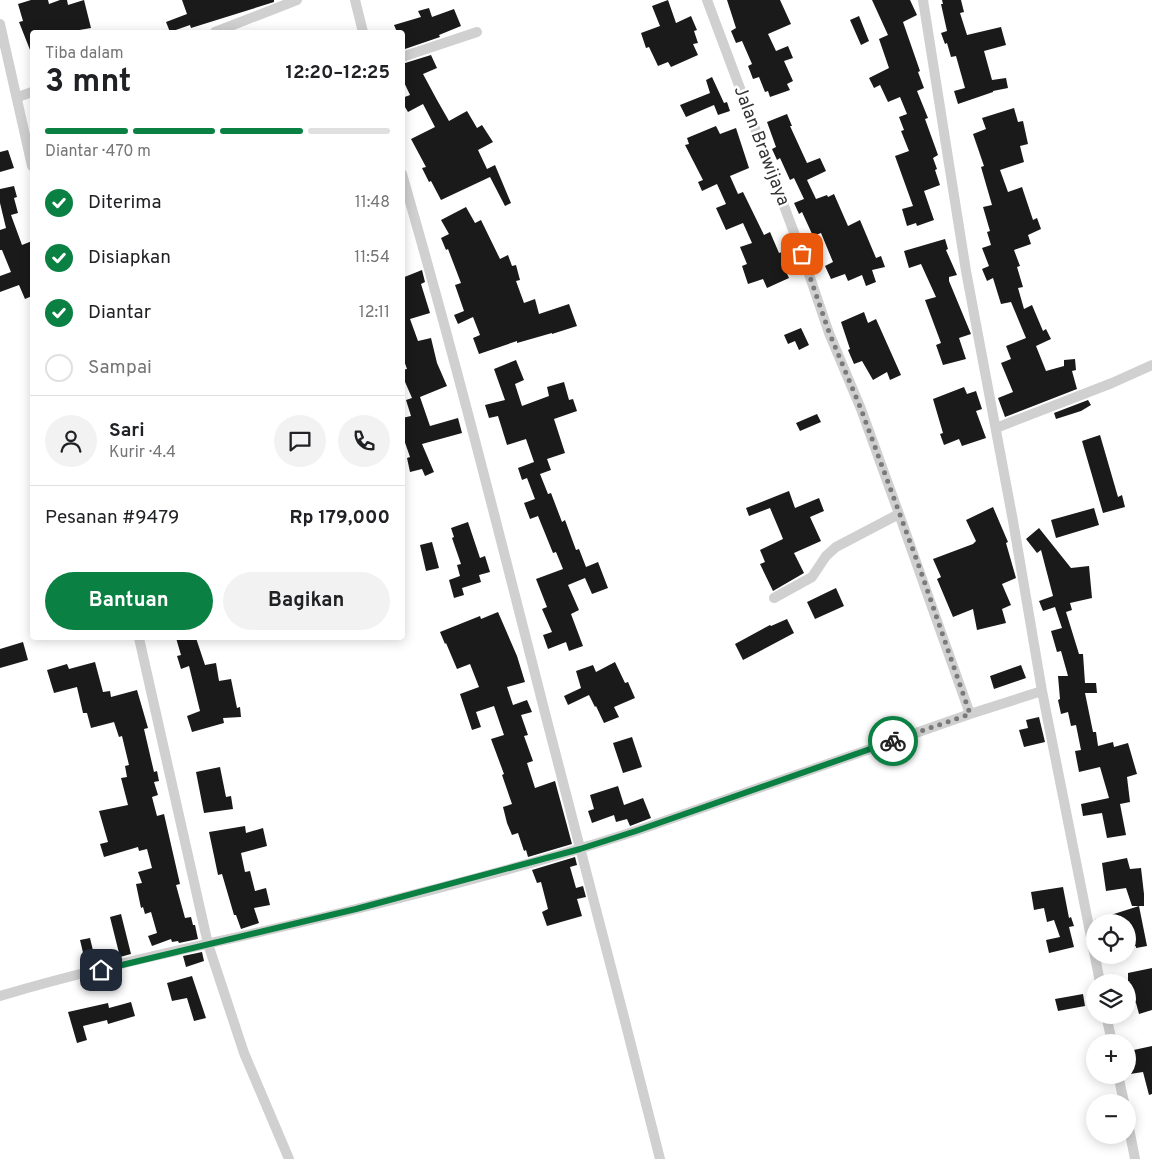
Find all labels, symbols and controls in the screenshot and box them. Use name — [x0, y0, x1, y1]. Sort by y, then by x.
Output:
text: Tiba dalam — [45, 44, 124, 64]
text: 12:20–12:25 — [285, 61, 390, 85]
text: 3 mnt — [45, 63, 131, 103]
street label: Jalan Brawijaya — [728, 83, 794, 209]
text: Diantar · 470 m — [45, 142, 151, 162]
icon: check — [45, 189, 73, 217]
text: Diterima — [88, 191, 162, 215]
text: 11:48 — [355, 193, 390, 213]
pin — [781, 233, 823, 275]
icon: bag — [788, 240, 816, 268]
icon: check — [45, 244, 73, 272]
text: Disiapkan — [88, 246, 171, 270]
text: 11:54 — [354, 248, 390, 268]
icon: check — [45, 299, 73, 327]
text: Diantar — [88, 301, 151, 325]
text: 12:11 — [359, 303, 390, 323]
text: Sampai — [88, 356, 152, 380]
button: person — [45, 415, 97, 467]
button: chat — [274, 415, 326, 467]
button: phone — [338, 415, 390, 467]
text: Sari — [109, 419, 145, 443]
text: Kurir · 4.4 — [109, 443, 176, 463]
text: Pesanan #9479 — [45, 506, 179, 530]
text: Rp 179,000 — [289, 506, 390, 530]
button: Bantuan — [45, 572, 213, 630]
button: Bagikan — [223, 572, 390, 630]
courier — [868, 716, 918, 766]
icon: bike — [879, 727, 907, 755]
map controls — [1086, 914, 1136, 1144]
button: locate — [1086, 914, 1136, 964]
pin — [80, 949, 122, 991]
icon: home — [87, 956, 115, 984]
button: layers — [1086, 974, 1136, 1024]
button: + — [1086, 1034, 1136, 1084]
button: − — [1086, 1094, 1136, 1144]

